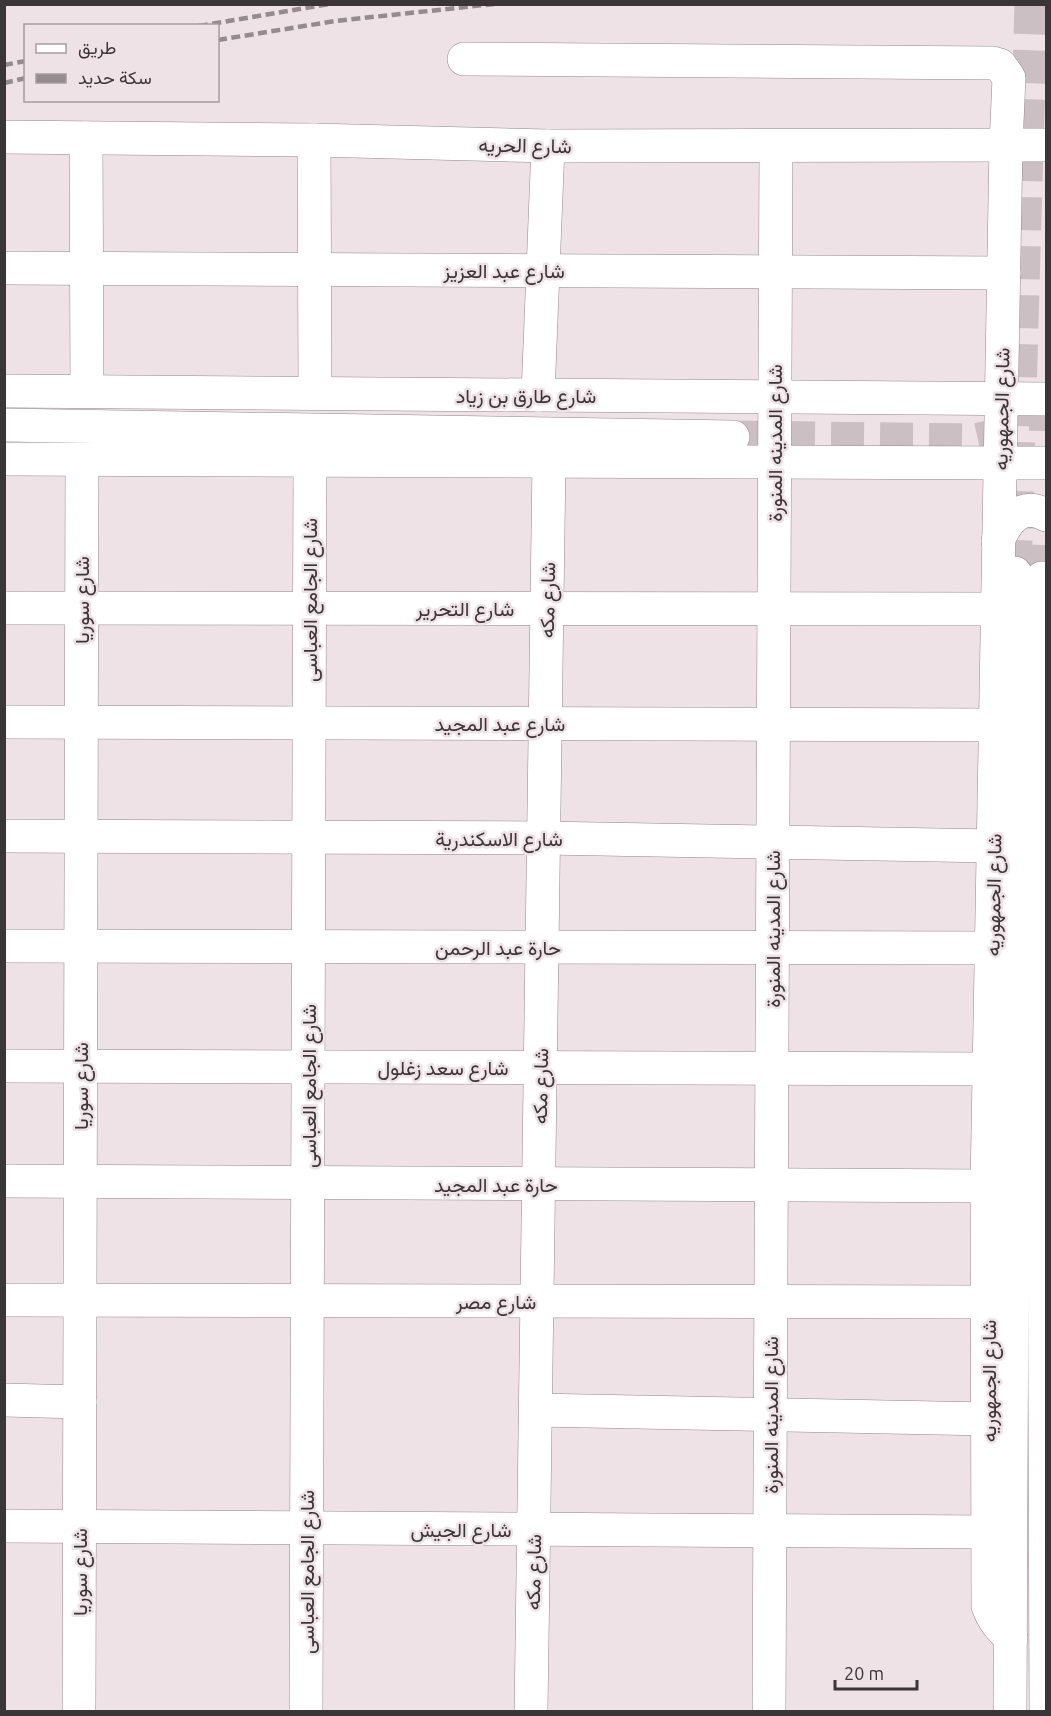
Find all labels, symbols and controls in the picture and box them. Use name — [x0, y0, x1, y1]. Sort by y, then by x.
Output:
legend — [24, 24, 219, 102]
text: طريق — [78, 37, 116, 59]
text: سكة حديد — [78, 67, 152, 88]
street label: شارع الحريه — [478, 133, 572, 160]
street label: شارع عبد العزيز — [442, 259, 565, 285]
street label: شارع الجمهوريه — [988, 348, 1017, 471]
street label: شارع المدينه المنورة — [763, 364, 789, 522]
street label: شارع طارق بن زياد — [456, 384, 596, 410]
street label: شارع الجامع العباسى — [298, 518, 324, 682]
street label: شارع سوريا — [70, 556, 96, 644]
street label: شارع مكه — [535, 562, 562, 638]
street label: شارع التحرير — [415, 597, 514, 623]
street label: شارع عبد المجيد — [435, 712, 565, 738]
street label: شارع الاسكندرية — [435, 827, 563, 853]
street label: شارع الجمهوريه — [980, 834, 1009, 957]
street label: شارع المدينه المنورة — [761, 850, 787, 1008]
street label: حارة عبد الرحمن — [435, 936, 561, 961]
street label: شارع الجامع العباسى — [297, 1004, 323, 1168]
street label: شارع سوريا — [69, 1042, 95, 1130]
street label: شارع مكه — [528, 1048, 555, 1124]
street label: شارع سعد زغلول — [378, 1056, 509, 1082]
street label: حارة عبد المجيد — [434, 1173, 558, 1198]
street label: شارع مصر — [455, 1290, 536, 1316]
street label: شارع الجمهوريه — [977, 1320, 1003, 1442]
street label: شارع المدينه المنورة — [759, 1336, 785, 1494]
street label: شارع الجامع العباسى — [295, 1490, 321, 1654]
street label: شارع الجيش — [411, 1518, 511, 1544]
street label: شارع سوريا — [68, 1528, 94, 1616]
street label: شارع مكه — [521, 1534, 548, 1610]
scale bar — [835, 1653, 918, 1691]
text: 20 m — [844, 1663, 884, 1683]

